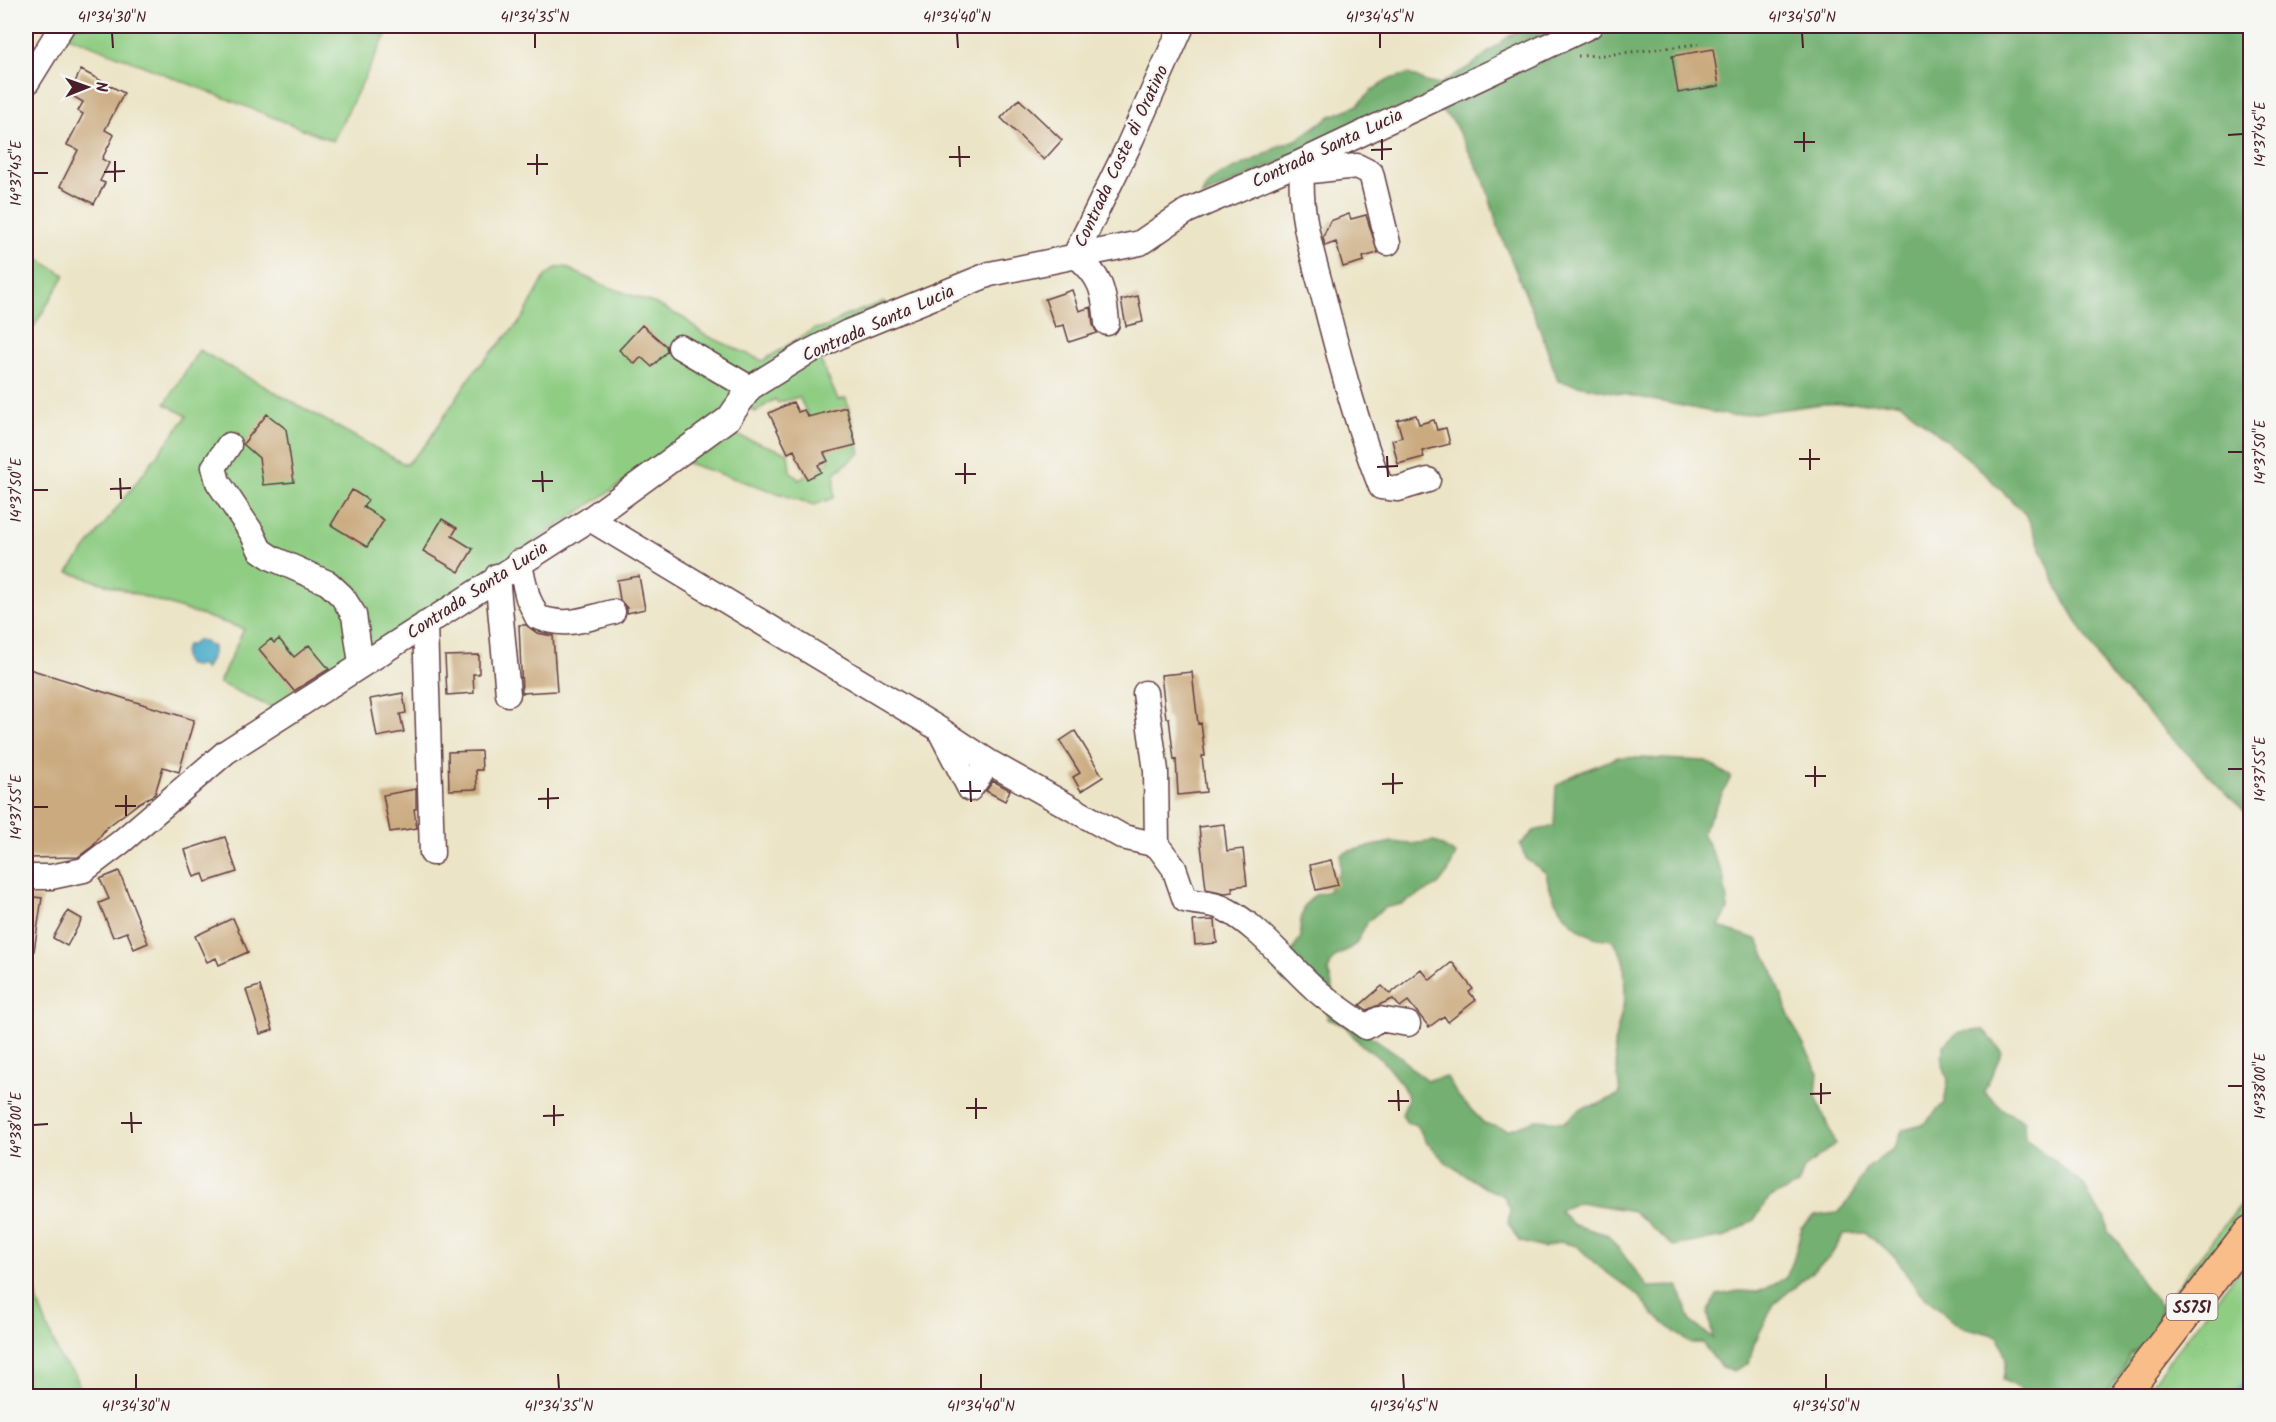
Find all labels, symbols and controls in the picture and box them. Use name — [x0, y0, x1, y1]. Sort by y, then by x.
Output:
text: 41°34'30"N — [78, 6, 146, 30]
text: 41°34'35"N — [501, 6, 569, 30]
text: 41°34'40"N — [923, 6, 991, 30]
text: 41°34'45"N — [1346, 6, 1414, 30]
text: 41°34'50"N — [1768, 6, 1836, 30]
north arrow — [57, 57, 117, 117]
street label: Contrada Coste di Oratino — [1067, 61, 1177, 253]
text: N — [88, 81, 113, 92]
text: 14°37'45"E — [2249, 100, 2273, 167]
street label: Contrada Santa Lucia — [1247, 102, 1408, 197]
text: 14°37'45"E — [5, 139, 29, 206]
street label: Contrada Santa Lucia — [798, 278, 959, 371]
text: 14°37'50"E — [2249, 418, 2273, 485]
text: 14°37'50"E — [5, 456, 29, 523]
street label: Contrada Santa Lucia — [401, 534, 554, 648]
text: 14°37'55"E — [2249, 735, 2273, 802]
text: 14°37'55"E — [5, 773, 29, 840]
text: 14°38'00"E — [2249, 1051, 2273, 1119]
text: 14°38'00"E — [5, 1090, 29, 1158]
road number: SS751 — [2166, 1294, 2218, 1320]
text: 41°34'30"N — [102, 1395, 170, 1419]
text: 41°34'35"N — [525, 1395, 593, 1419]
text: 41°34'40"N — [947, 1395, 1015, 1419]
text: 41°34'45"N — [1370, 1395, 1438, 1419]
text: 41°34'50"N — [1792, 1395, 1860, 1419]

